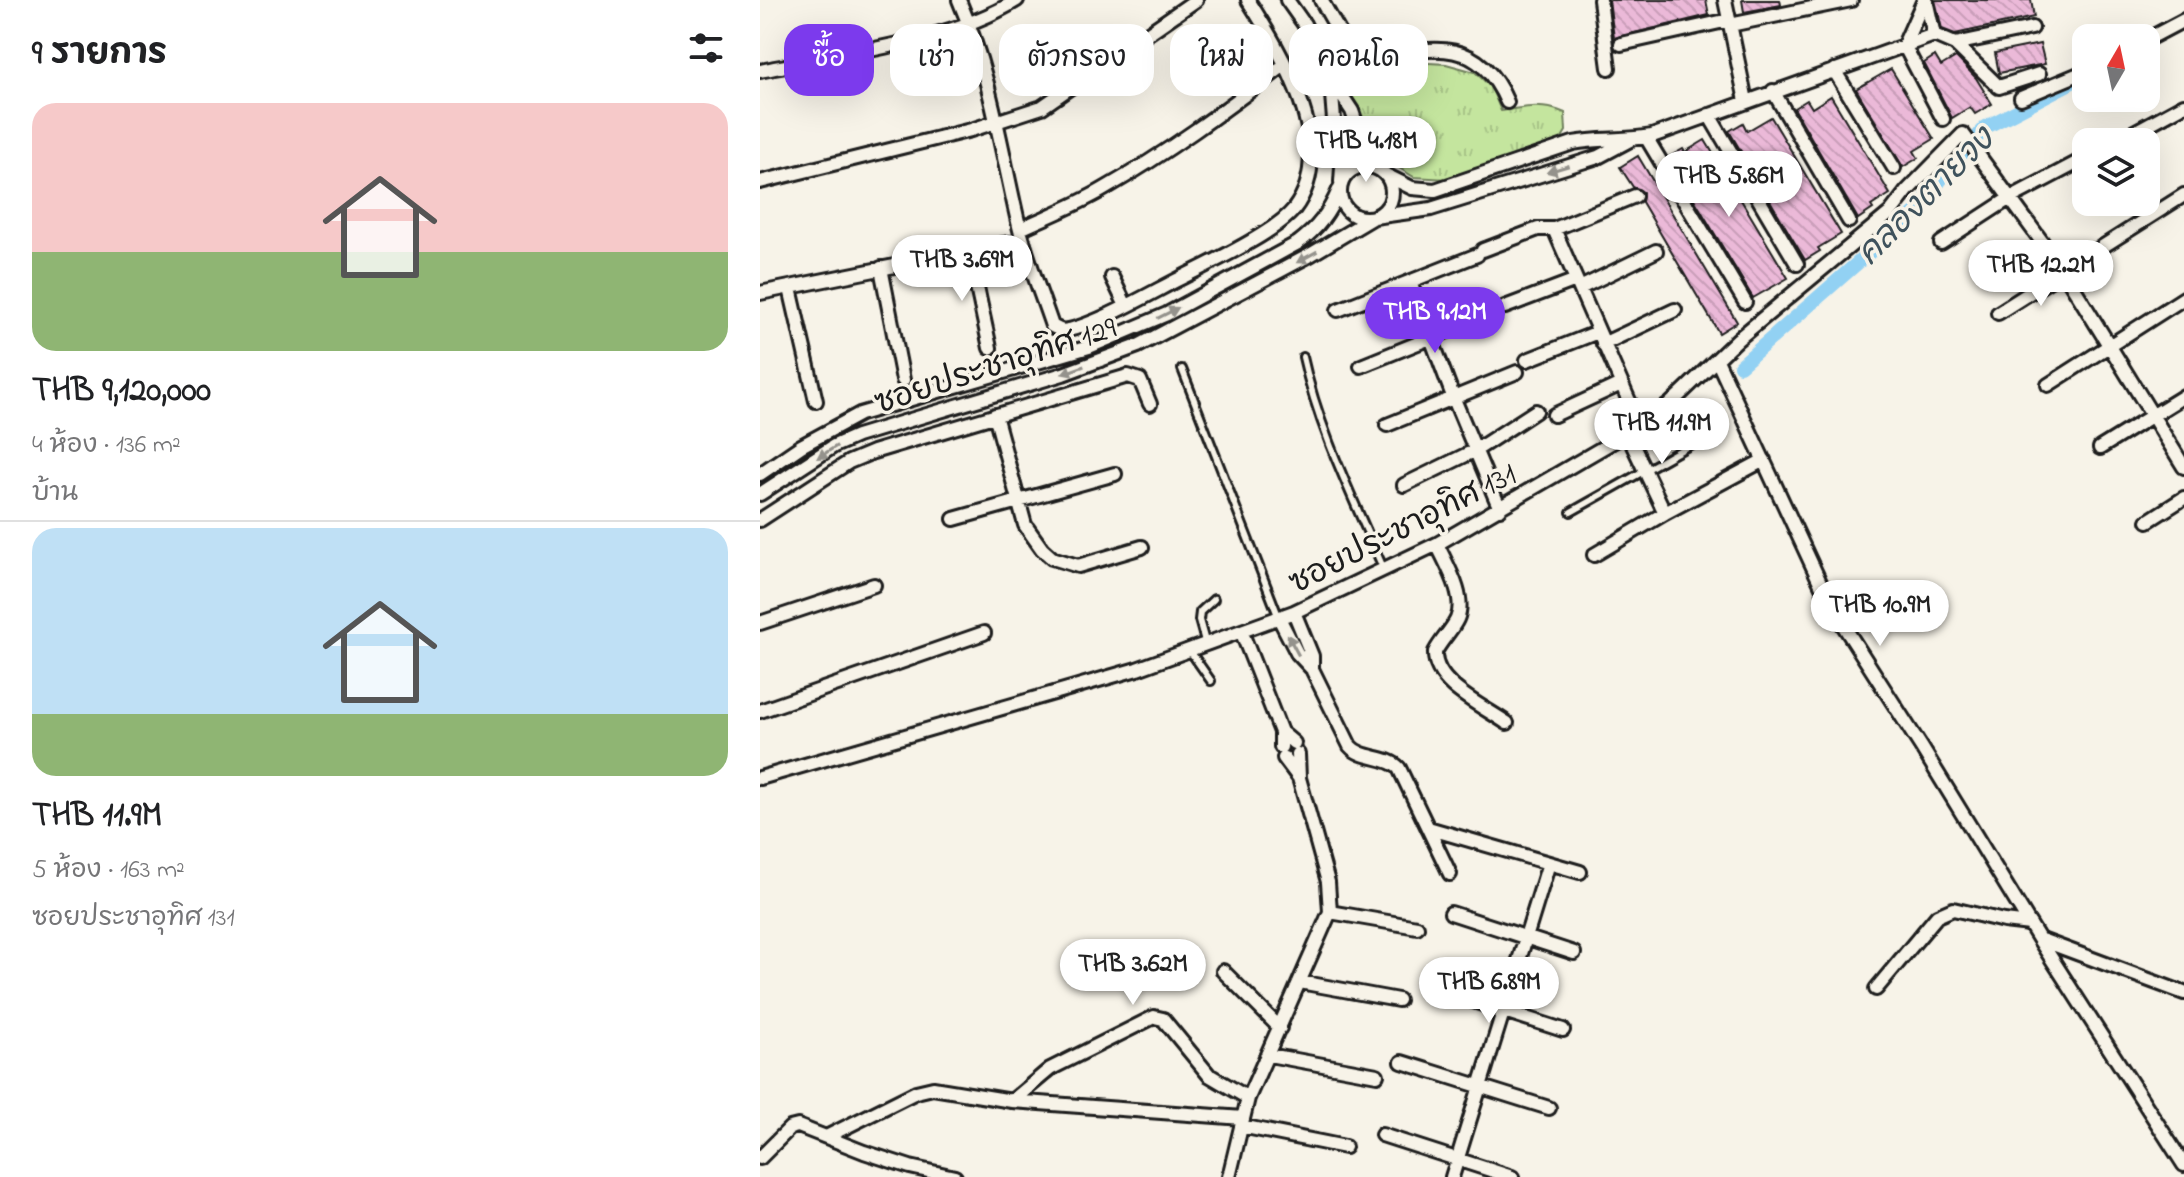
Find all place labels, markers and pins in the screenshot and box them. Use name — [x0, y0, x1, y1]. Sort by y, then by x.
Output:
pin: THB 4.18M — [1274, 116, 1458, 184]
pin: THB 5.86M — [1637, 151, 1821, 219]
pin: THB 3.69M — [870, 235, 1054, 303]
pin: THB 12.2M — [1949, 240, 2133, 308]
pin: THB 9.12M — [1343, 287, 1527, 355]
pin: THB 11.9M — [1570, 398, 1754, 466]
pin: THB 10.9M — [1788, 580, 1972, 648]
pin: THB 3.62M — [1041, 939, 1225, 1007]
pin: THB 6.89M — [1397, 957, 1581, 1025]

